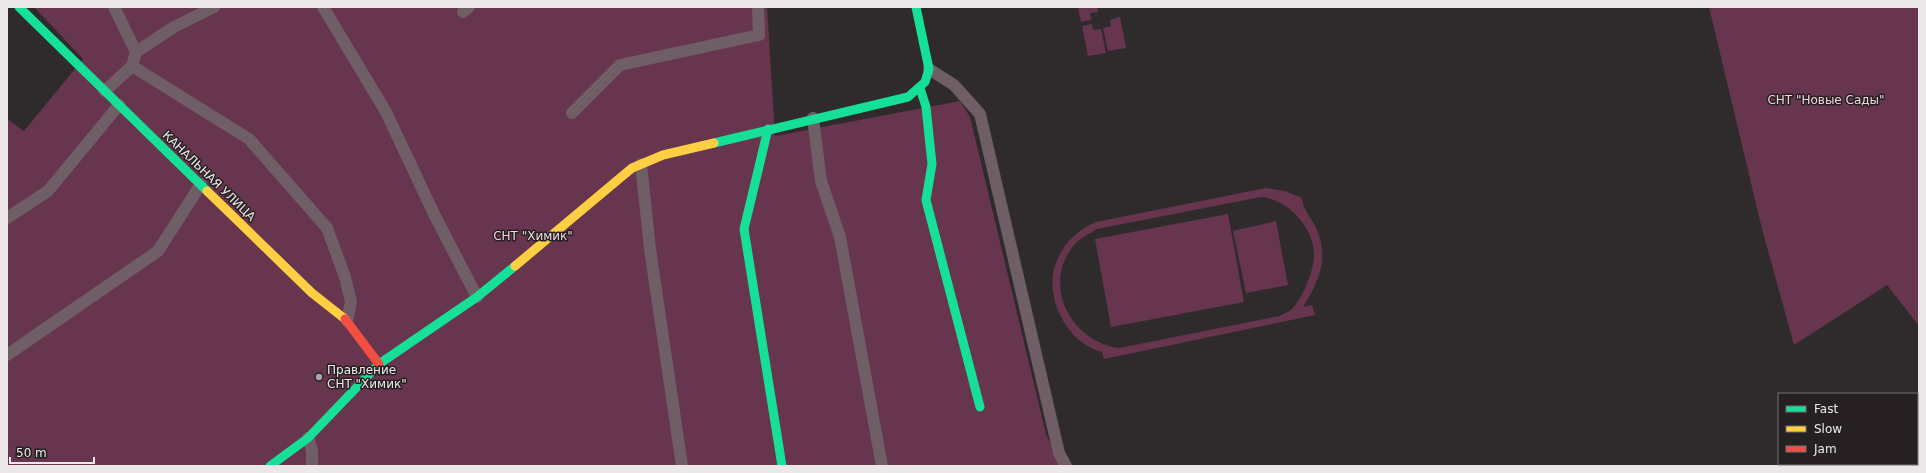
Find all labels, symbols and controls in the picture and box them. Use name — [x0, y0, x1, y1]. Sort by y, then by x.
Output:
park label: СНТ "Новые Сады" — [1767, 93, 1885, 107]
street label: КАНАЛЬНАЯ УЛИЦА — [160, 128, 259, 224]
park label: СНТ "Химик" — [493, 229, 573, 243]
place label: Правление СНТ "Химик" — [327, 363, 407, 391]
marker: Правление СНТ "Химик" — [314, 372, 324, 382]
legend — [1778, 393, 1918, 465]
text: Fast — [1814, 402, 1838, 416]
text: Slow — [1814, 422, 1842, 436]
scale bar — [10, 439, 94, 465]
text: Jam — [1813, 442, 1837, 456]
text: 50 m — [16, 446, 47, 460]

